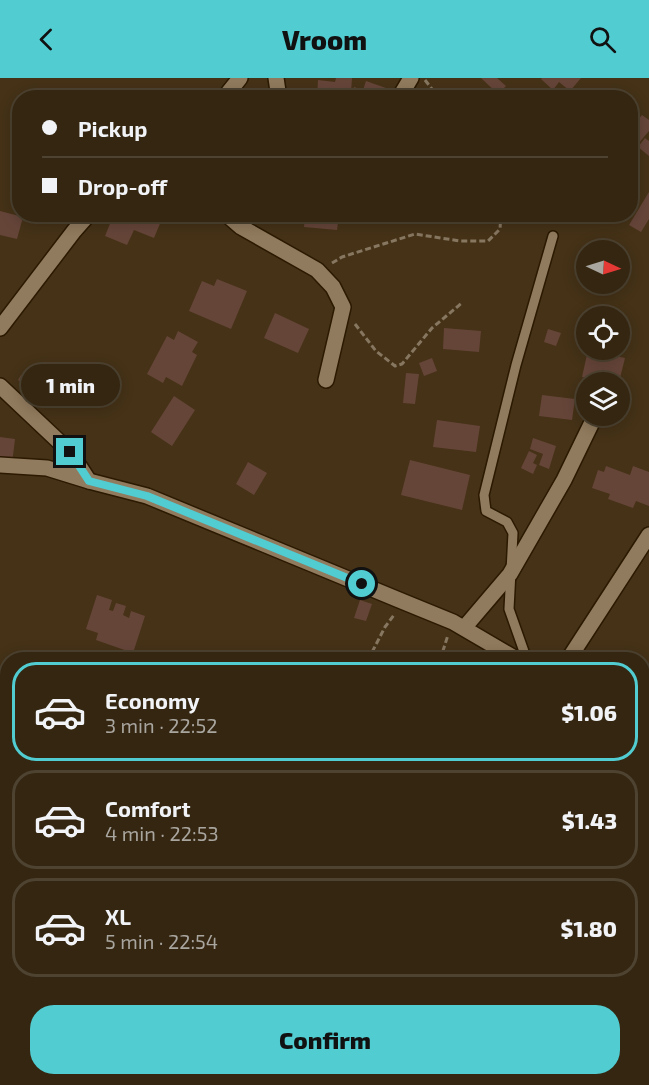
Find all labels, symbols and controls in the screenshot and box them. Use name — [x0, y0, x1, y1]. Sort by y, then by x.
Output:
icon: back — [30, 23, 63, 56]
text: Vroom — [282, 23, 367, 55]
icon: search — [586, 23, 619, 56]
text: Pickup — [78, 115, 147, 141]
text: Drop-off — [78, 173, 167, 199]
north arrow — [576, 240, 630, 294]
map controls — [576, 240, 630, 426]
button: locate — [576, 306, 630, 360]
callout: 1 min — [20, 365, 119, 407]
button: layers — [576, 372, 630, 426]
text: 1 min — [46, 373, 95, 397]
route end — [56, 438, 83, 465]
route start — [348, 570, 375, 597]
icon: car — [33, 685, 87, 739]
text: Economy — [105, 687, 200, 713]
text: $1.06 — [561, 699, 617, 725]
text: 3 min · 22:52 — [105, 713, 217, 737]
icon: car — [33, 793, 87, 847]
text: Comfort — [105, 795, 190, 821]
text: $1.43 — [562, 807, 617, 833]
text: 4 min · 22:53 — [105, 821, 219, 845]
icon: car — [33, 901, 87, 955]
text: XL — [105, 903, 131, 929]
text: $1.80 — [560, 915, 617, 941]
text: 5 min · 22:54 — [105, 929, 218, 953]
button: Confirm — [30, 1005, 620, 1074]

